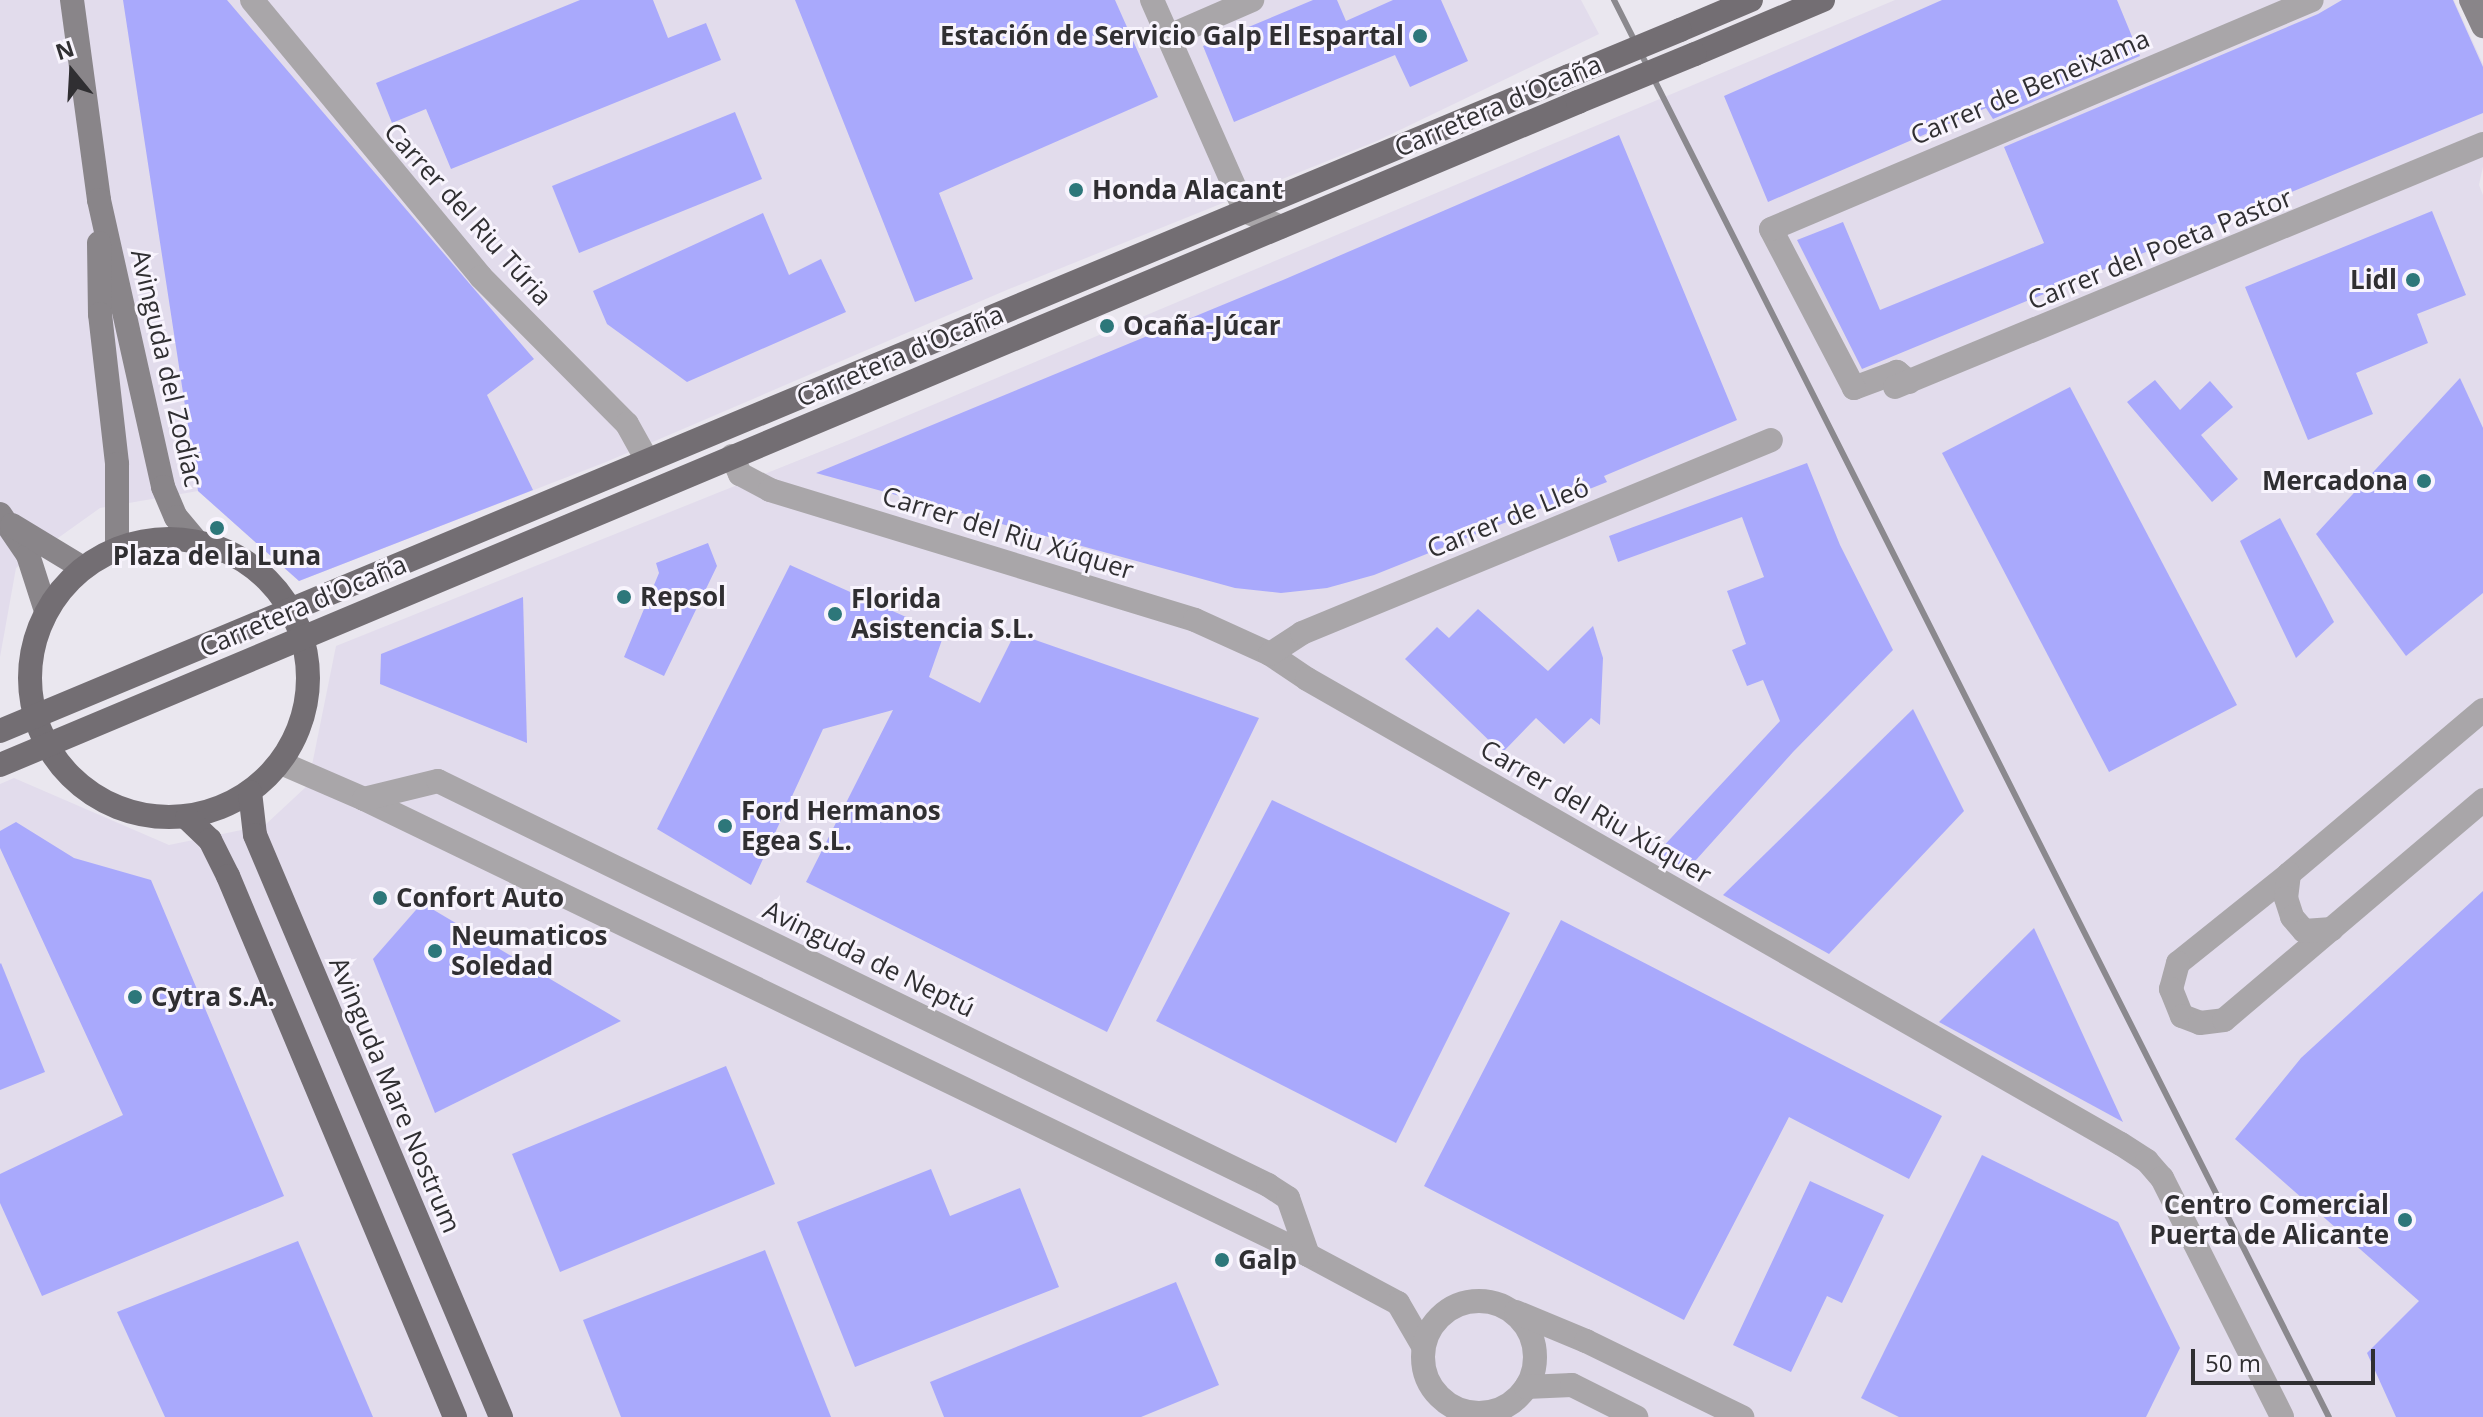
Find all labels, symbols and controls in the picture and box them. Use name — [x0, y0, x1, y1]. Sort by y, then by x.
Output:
place label: Estación de Servicio Galp El Espartal — [940, 20, 1404, 52]
street label: Carrer de Beneixama — [1906, 23, 2154, 151]
marker: Estación de Servicio Galp El Espartal — [1411, 27, 1429, 45]
north arrow — [32, 32, 112, 112]
text: N — [51, 32, 78, 66]
street label: Carretera d'Ocaña — [1390, 48, 1606, 164]
street label: Carrer del Riu Túria — [378, 116, 558, 312]
place label: Honda Alacant — [1092, 174, 1283, 206]
marker: Honda Alacant — [1067, 181, 1085, 199]
street label: Carrer del Poeta Pastor — [2023, 182, 2297, 316]
street label: Avinguda del Zodíac — [124, 246, 210, 490]
place label: Lidl — [2350, 264, 2397, 296]
marker: Lidl — [2404, 271, 2422, 289]
street label: Carretera d'Ocaña — [792, 298, 1008, 414]
place label: Ocaña-Júcar — [1123, 310, 1280, 342]
marker: Ocaña-Júcar — [1098, 317, 1116, 335]
place label: Mercadona — [2262, 465, 2408, 497]
street label: Carrer de Lleó — [1423, 471, 1593, 565]
marker: Mercadona — [2415, 472, 2433, 490]
street label: Carrer del Riu Xúquer — [879, 480, 1137, 586]
marker: Plaza de la Luna — [208, 519, 226, 537]
place label: Plaza de la Luna — [113, 540, 321, 572]
street label: Carretera d'Ocaña — [195, 548, 411, 664]
place label: Repsol — [640, 581, 726, 613]
place label: Florida Asistencia S.L. — [851, 583, 1034, 644]
marker: Repsol — [615, 588, 633, 606]
marker: Florida Asistencia S.L. — [826, 605, 844, 623]
street label: Carrer del Riu Xúquer — [1475, 733, 1717, 891]
place label: Ford Hermanos Egea S.L. — [741, 795, 941, 856]
marker: Ford Hermanos Egea S.L. — [716, 817, 734, 835]
place label: Confort Auto — [396, 882, 564, 914]
marker: Confort Auto — [371, 889, 389, 907]
street label: Avinguda de Neptú — [758, 894, 980, 1024]
place label: Neumaticos Soledad — [451, 920, 607, 982]
marker: Neumaticos Soledad — [426, 942, 444, 960]
street label: Avinguda Mare Nostrum — [323, 952, 467, 1238]
place label: Cytra S.A. — [151, 981, 275, 1013]
marker: Cytra S.A. — [126, 988, 144, 1006]
place label: Centro Comercial Puerta de Alicante — [2149, 1189, 2389, 1250]
marker: Centro Comercial Puerta de Alicante — [2396, 1211, 2414, 1229]
place label: Galp — [1238, 1244, 1297, 1276]
marker: Galp — [1213, 1251, 1231, 1269]
scale bar — [2195, 1333, 2379, 1383]
text: 50 m — [2205, 1346, 2261, 1379]

